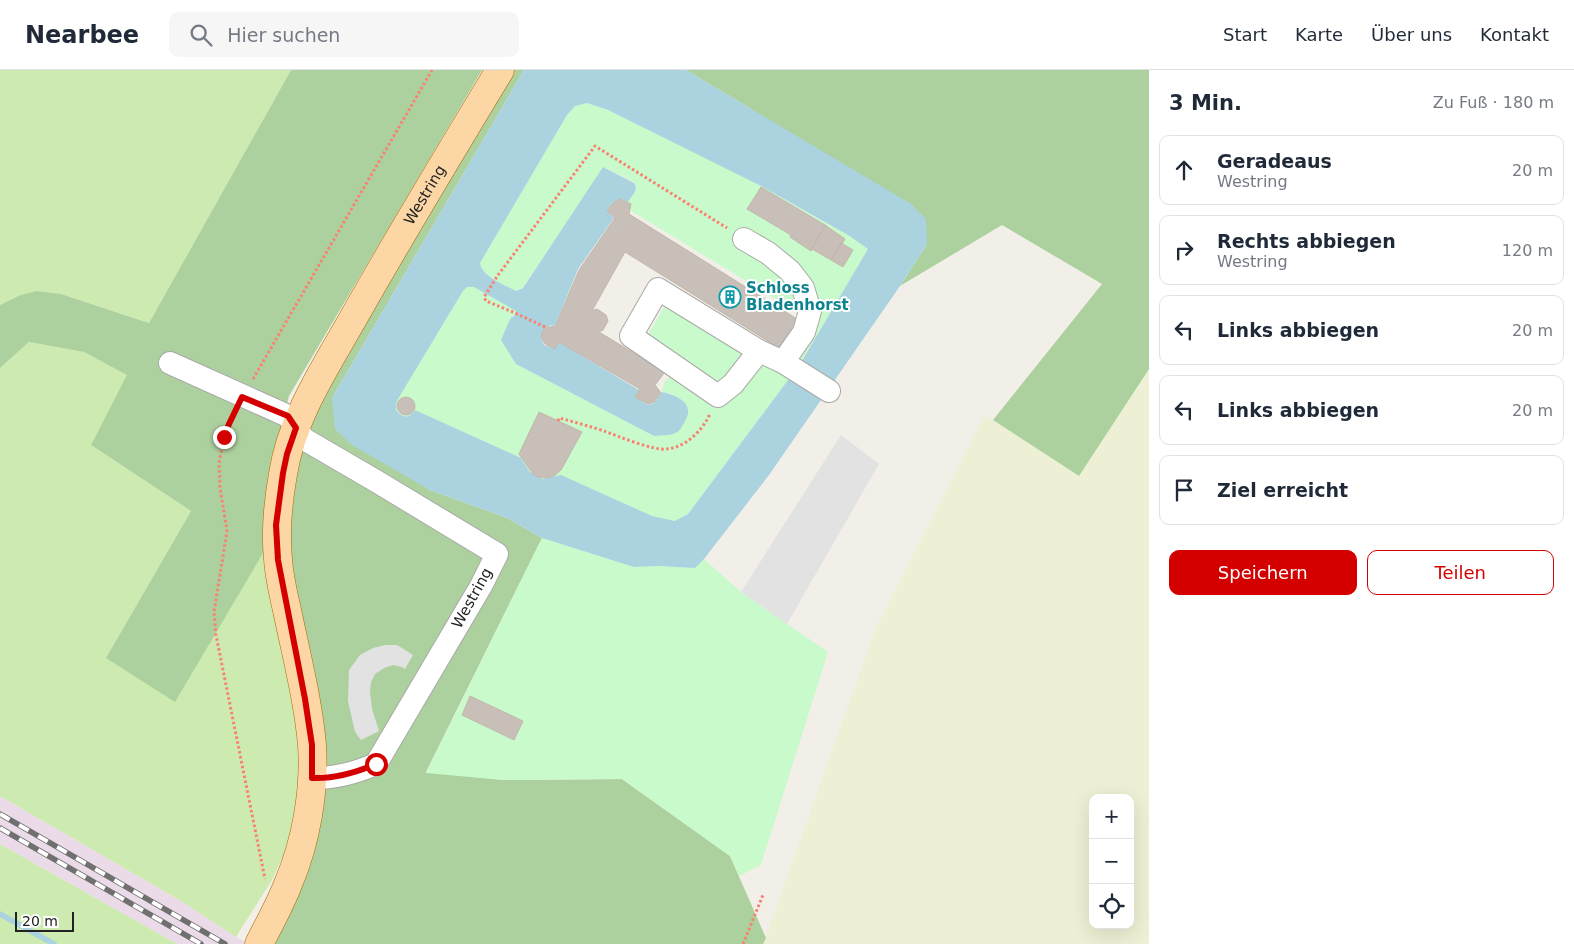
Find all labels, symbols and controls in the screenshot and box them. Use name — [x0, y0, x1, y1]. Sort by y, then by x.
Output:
search box — [169, 12, 519, 57]
text: Nearbee — [25, 21, 139, 49]
icon: search — [187, 21, 215, 49]
text: Hier suchen — [227, 24, 340, 46]
text: Start — [1223, 24, 1267, 45]
text: Karte — [1295, 24, 1343, 45]
text: Über uns — [1371, 24, 1452, 45]
text: Kontakt — [1480, 24, 1549, 45]
text: 3 Min. — [1169, 91, 1242, 115]
text: Zu Fuß · 180 m — [1433, 93, 1554, 112]
text: Geradeaus — [1217, 150, 1332, 172]
icon: ahead — [1170, 156, 1198, 184]
text: 20 m — [1512, 161, 1553, 180]
street label: Westring — [400, 162, 450, 228]
text: Westring — [1217, 172, 1288, 191]
text: Rechts abbiegen — [1217, 230, 1396, 252]
icon: right — [1170, 236, 1198, 264]
text: 120 m — [1502, 241, 1553, 260]
text: Westring — [1217, 252, 1288, 271]
place label: Schloss Bladenhorst — [746, 279, 849, 314]
building icon: Schloss Bladenhorst — [718, 285, 742, 309]
icon: left — [1170, 316, 1198, 344]
text: Links abbiegen — [1217, 319, 1379, 341]
text: 20 m — [1512, 321, 1553, 340]
icon: left — [1170, 396, 1198, 424]
text: Links abbiegen — [1217, 399, 1379, 421]
text: 20 m — [1512, 401, 1553, 420]
route end — [213, 426, 236, 449]
icon: arrive — [1170, 476, 1198, 504]
text: Ziel erreicht — [1217, 479, 1348, 501]
button: Speichern — [1169, 550, 1357, 595]
button: Teilen — [1367, 550, 1554, 595]
street label: Westring — [448, 565, 496, 631]
route start — [365, 753, 388, 776]
map controls — [1089, 794, 1134, 929]
button: + — [1089, 794, 1134, 839]
button: − — [1089, 839, 1134, 884]
button: locate — [1089, 884, 1134, 929]
scale bar — [15, 909, 74, 932]
text: 20 m — [22, 913, 58, 929]

